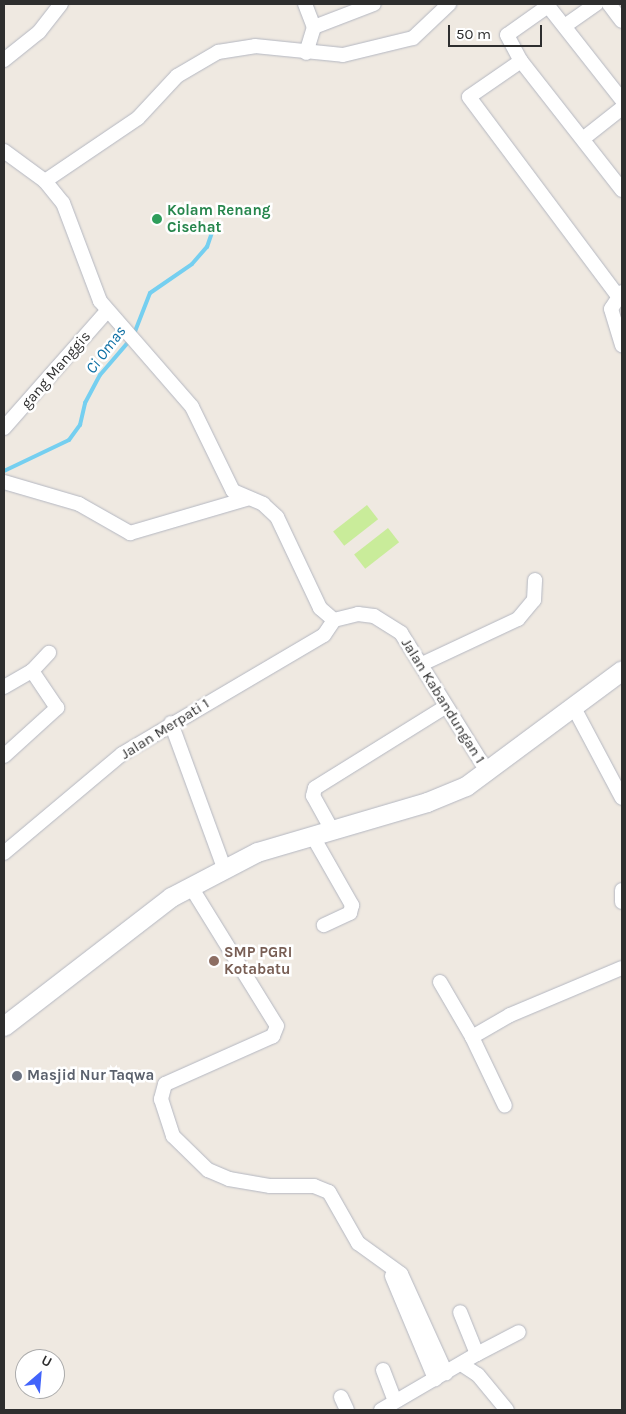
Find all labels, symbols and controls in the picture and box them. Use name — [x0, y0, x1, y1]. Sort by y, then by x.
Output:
scale bar — [451, 15, 545, 47]
text: 50 m — [456, 25, 491, 43]
place label: Kolam Renang Cisehat — [167, 201, 270, 236]
marker: Kolam Renang Cisehat — [151, 213, 163, 225]
water label: Ci Omas — [82, 322, 130, 378]
street label: gang Manggis — [17, 327, 95, 413]
street label: Jalan Kabandungan 1 — [397, 635, 489, 767]
street label: Jalan Merpati 1 — [117, 695, 213, 763]
place label: SMP PGRI Kotabatu — [224, 943, 292, 978]
marker: SMP PGRI Kotabatu — [208, 955, 220, 967]
place label: Masjid Nur Taqwa — [27, 1067, 154, 1085]
marker: Masjid Nur Taqwa — [11, 1070, 23, 1082]
north arrow — [15, 1349, 65, 1399]
text: U — [38, 1351, 55, 1371]

